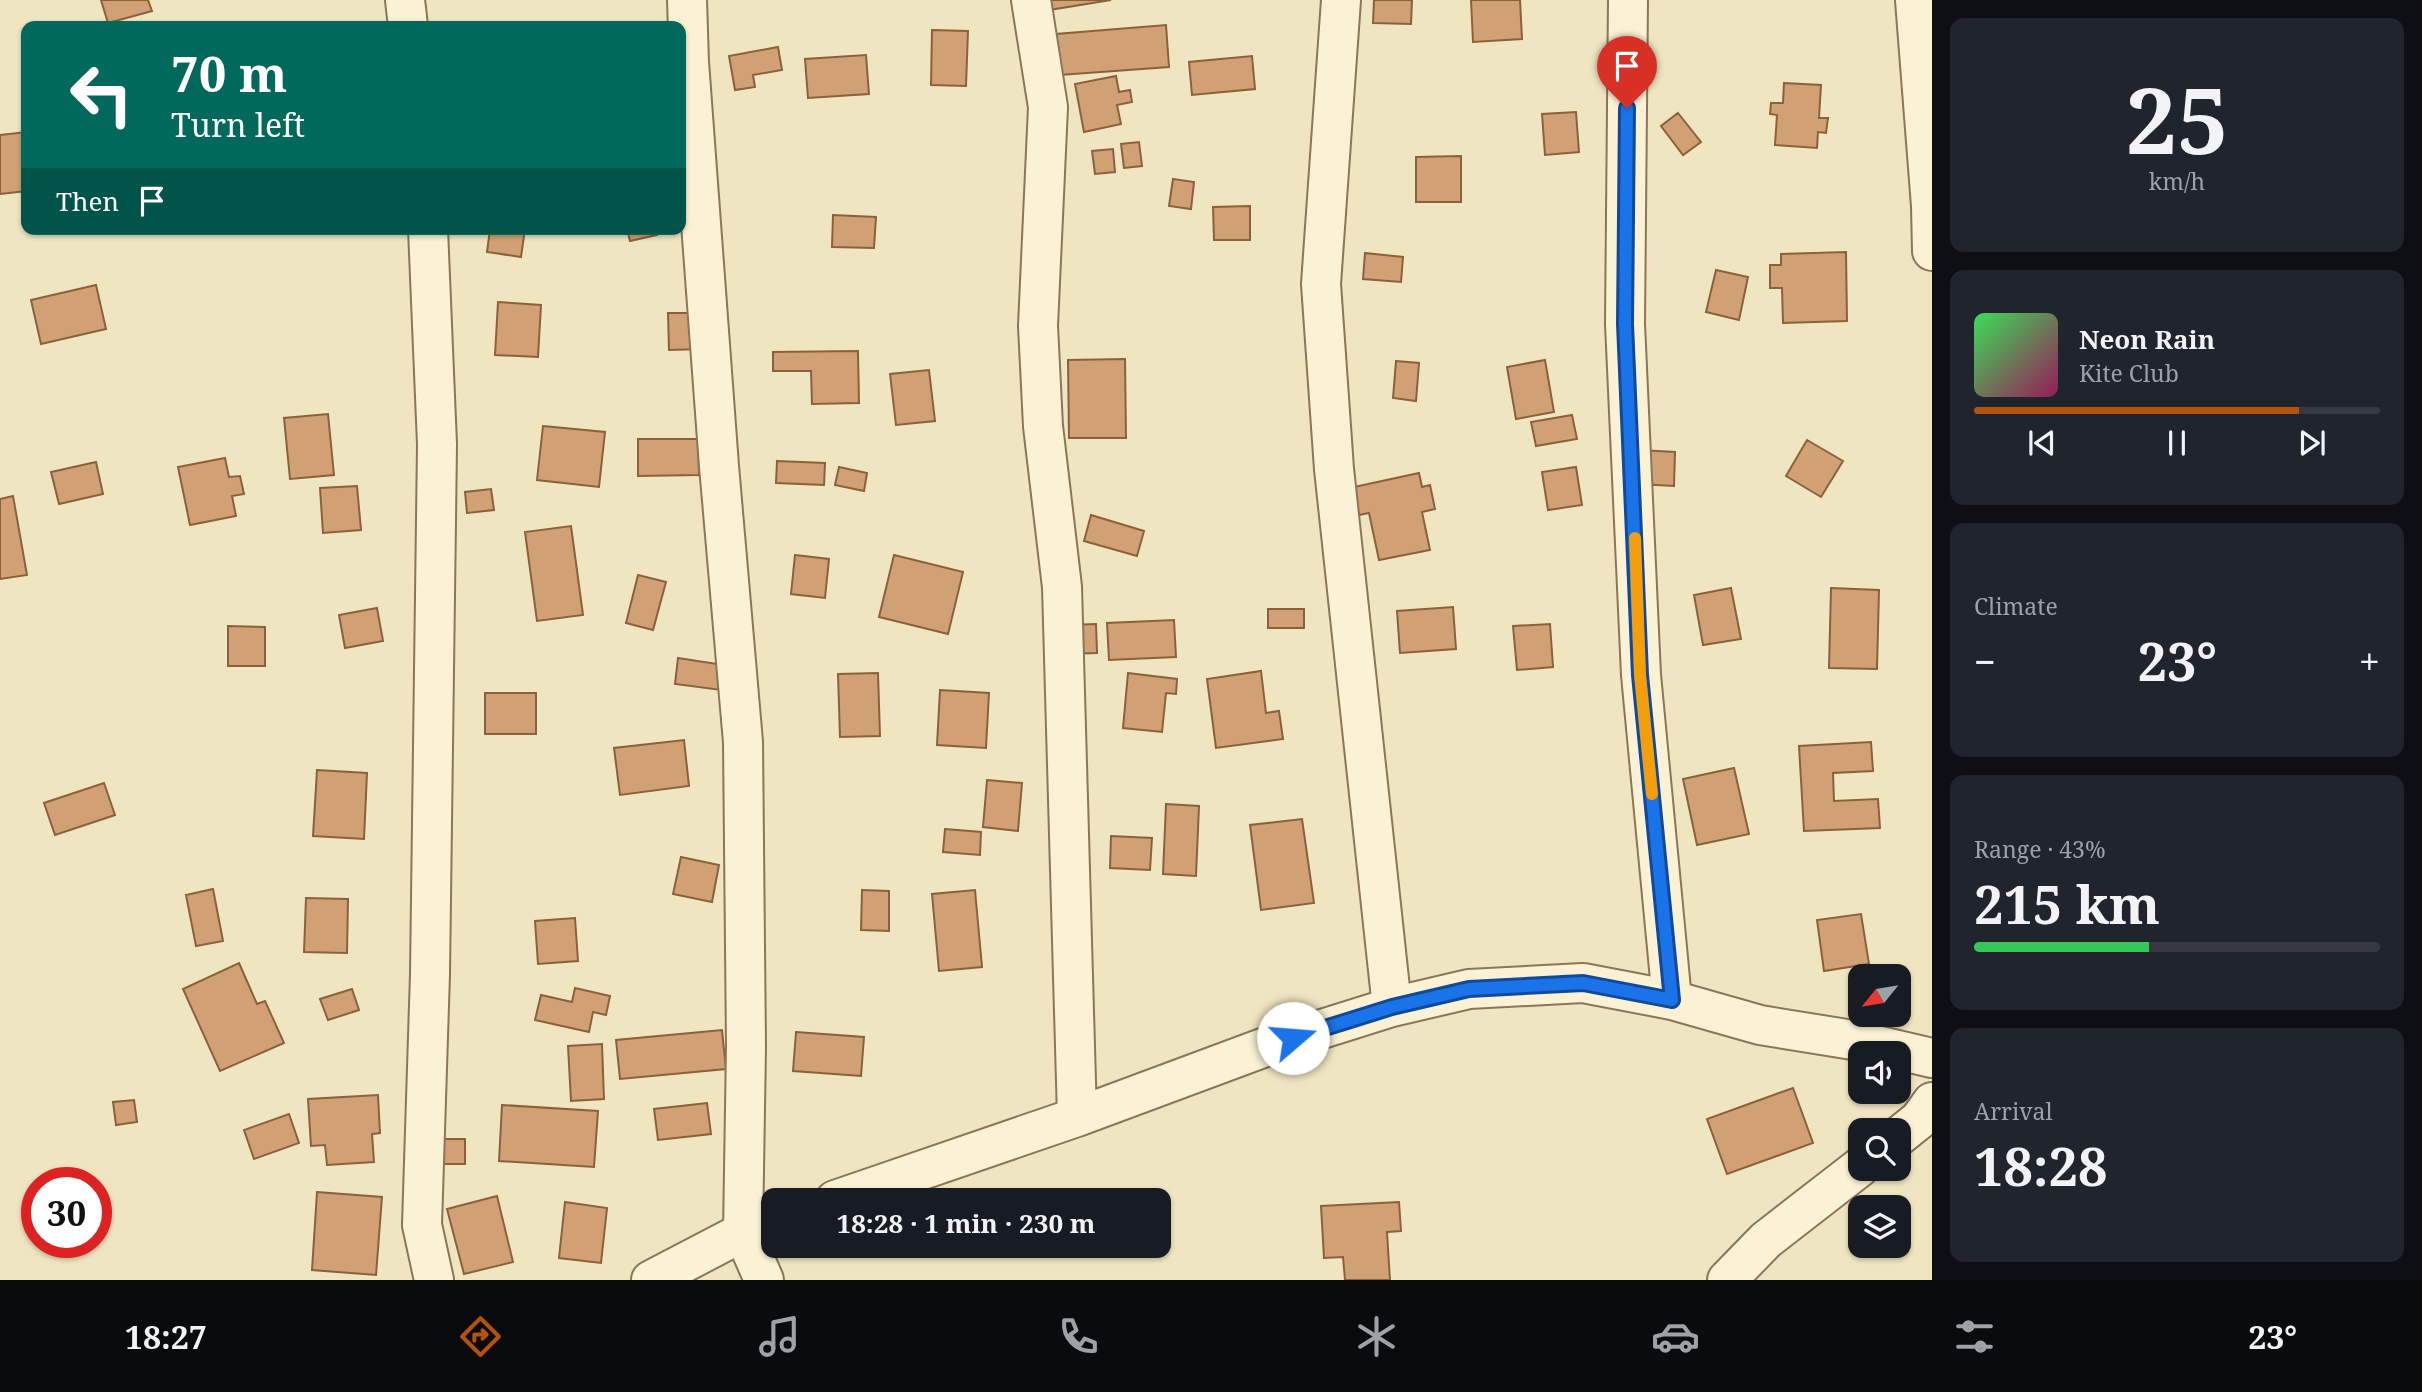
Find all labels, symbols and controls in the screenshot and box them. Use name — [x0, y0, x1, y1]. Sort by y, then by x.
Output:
pin — [1597, 36, 1657, 108]
text: 70 m — [171, 40, 287, 106]
icon: arrive — [1608, 47, 1646, 85]
icon: left — [56, 49, 147, 140]
text: 25 — [2126, 57, 2228, 181]
text: Turn left — [171, 103, 305, 146]
text: km/h — [2149, 165, 2205, 197]
icon: arrive — [133, 182, 171, 220]
text: Then — [56, 183, 119, 219]
text: Neon Rain — [2079, 321, 2215, 357]
text: Kite Club — [2079, 357, 2179, 389]
icon: previous — [2023, 424, 2061, 462]
icon: pause — [2158, 424, 2196, 462]
icon: next — [2293, 424, 2331, 462]
text: Climate — [1974, 590, 2058, 622]
text: 23° — [2138, 625, 2217, 696]
text: − — [1974, 635, 1996, 687]
text: + — [2359, 635, 2380, 687]
text: Range · 43% — [1974, 833, 2106, 865]
text: 215 km — [1974, 868, 2160, 939]
north arrow — [1848, 964, 1911, 1027]
map controls — [1848, 964, 1911, 1258]
position arrow — [1256, 1001, 1330, 1075]
button: sound — [1848, 1041, 1911, 1104]
text: Arrival — [1974, 1095, 2053, 1127]
button: search — [1848, 1118, 1911, 1181]
text: 18:28 — [1974, 1130, 2107, 1201]
speed limit sign: 30 — [21, 1167, 112, 1258]
button: layers — [1848, 1195, 1911, 1258]
text: 18:28 · 1 min · 230 m — [836, 1205, 1096, 1241]
icon: directions — [456, 1312, 505, 1361]
icon: music — [755, 1312, 804, 1361]
icon: phone — [1054, 1312, 1103, 1361]
icon: climate — [1352, 1312, 1401, 1361]
icon: car — [1651, 1312, 1700, 1361]
icon: filters — [1950, 1312, 1999, 1361]
text: 18:27 — [125, 1315, 207, 1358]
text: 23° — [2248, 1315, 2297, 1358]

